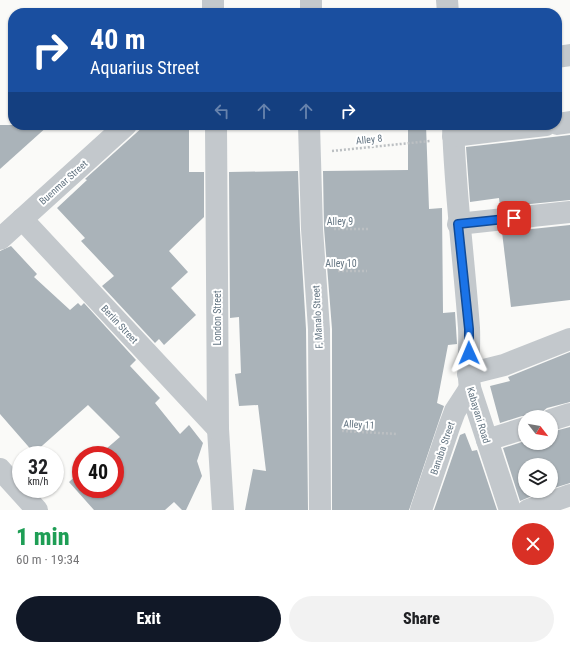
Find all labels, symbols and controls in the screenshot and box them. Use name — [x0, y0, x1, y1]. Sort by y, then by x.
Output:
text: 40 m — [90, 23, 146, 56]
icon: right — [24, 24, 76, 76]
text: Aquarius Street — [90, 57, 200, 78]
icon: left — [211, 100, 233, 122]
icon: ahead — [253, 100, 275, 122]
icon: ahead — [295, 100, 317, 122]
icon: right — [337, 100, 359, 122]
street label: Alley 8 — [355, 133, 383, 146]
street label: Buenmar Street — [37, 158, 90, 207]
pin — [497, 201, 531, 235]
icon: arrive — [503, 207, 525, 229]
street label: Alley 9 — [327, 216, 353, 227]
street label: Alley 10 — [325, 258, 357, 269]
street label: F. Manalo Street — [310, 285, 325, 349]
street label: London Street — [212, 290, 223, 346]
street label: Berlin Street — [99, 303, 140, 346]
position arrow — [448, 332, 490, 374]
street label: Kabayani Road — [465, 386, 492, 445]
north arrow — [518, 410, 558, 450]
map controls — [518, 410, 558, 498]
street label: Alley 11 — [343, 418, 375, 431]
street label: Banaba Street — [428, 420, 457, 476]
speed limit sign: 40 — [72, 446, 124, 498]
text: 32 — [28, 455, 48, 479]
button: layers — [518, 458, 558, 498]
text: km/h — [28, 476, 48, 487]
text: 1 min — [16, 523, 70, 551]
button: close — [512, 523, 554, 565]
text: 60 m · 19:34 — [16, 552, 79, 567]
button: Exit — [16, 596, 281, 642]
button: Share — [289, 596, 554, 642]

